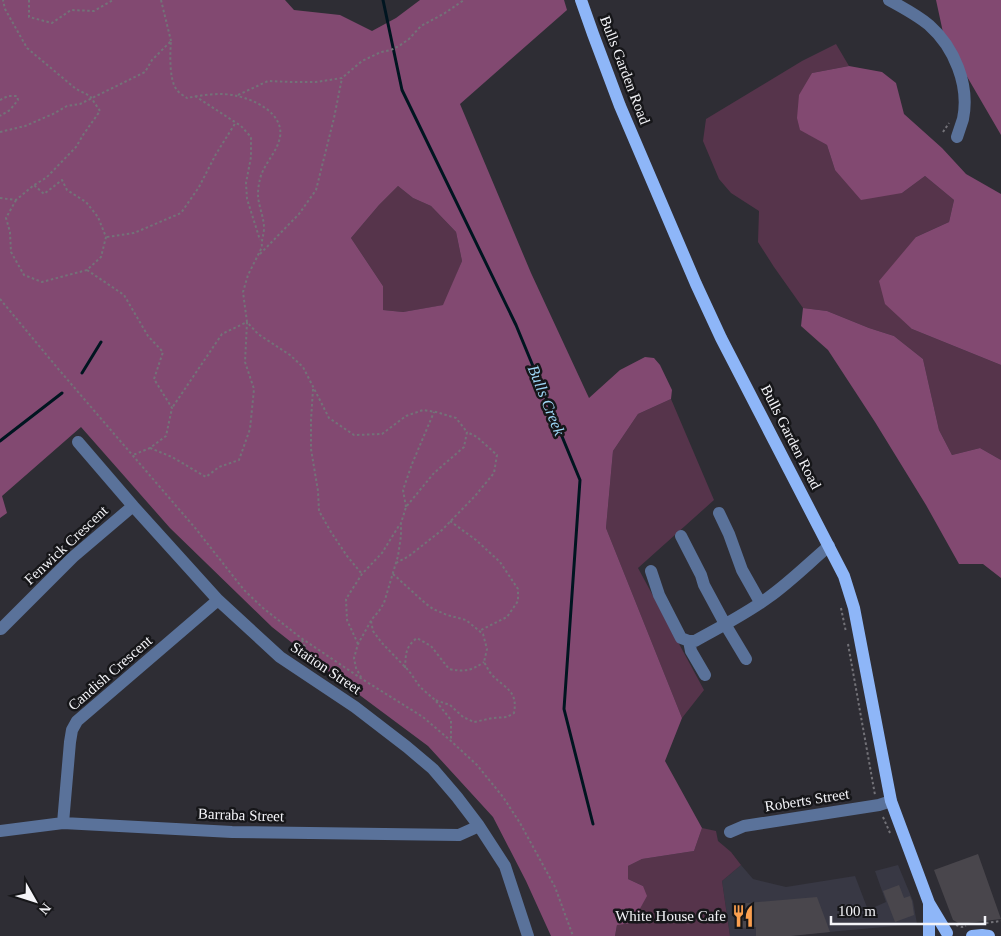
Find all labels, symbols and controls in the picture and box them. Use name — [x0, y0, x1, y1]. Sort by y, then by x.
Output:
street label: Bulls Garden Road — [597, 13, 653, 127]
water label: Bulls Creek — [525, 362, 569, 439]
street label: Bulls Garden Road — [758, 382, 824, 492]
street label: Fenwick Crescent — [21, 502, 112, 588]
street label: Candish Crescent — [65, 632, 156, 714]
street label: Station Street — [288, 639, 365, 698]
street label: Roberts Street — [764, 785, 851, 815]
street label: Barraba Street — [198, 806, 285, 825]
north arrow — [10, 876, 60, 926]
scale bar — [831, 894, 985, 926]
text: N — [36, 900, 54, 918]
restaurant icon: White House Cafe — [730, 903, 756, 929]
text: 100 m — [838, 903, 876, 919]
place label: White House Cafe — [615, 908, 726, 924]

